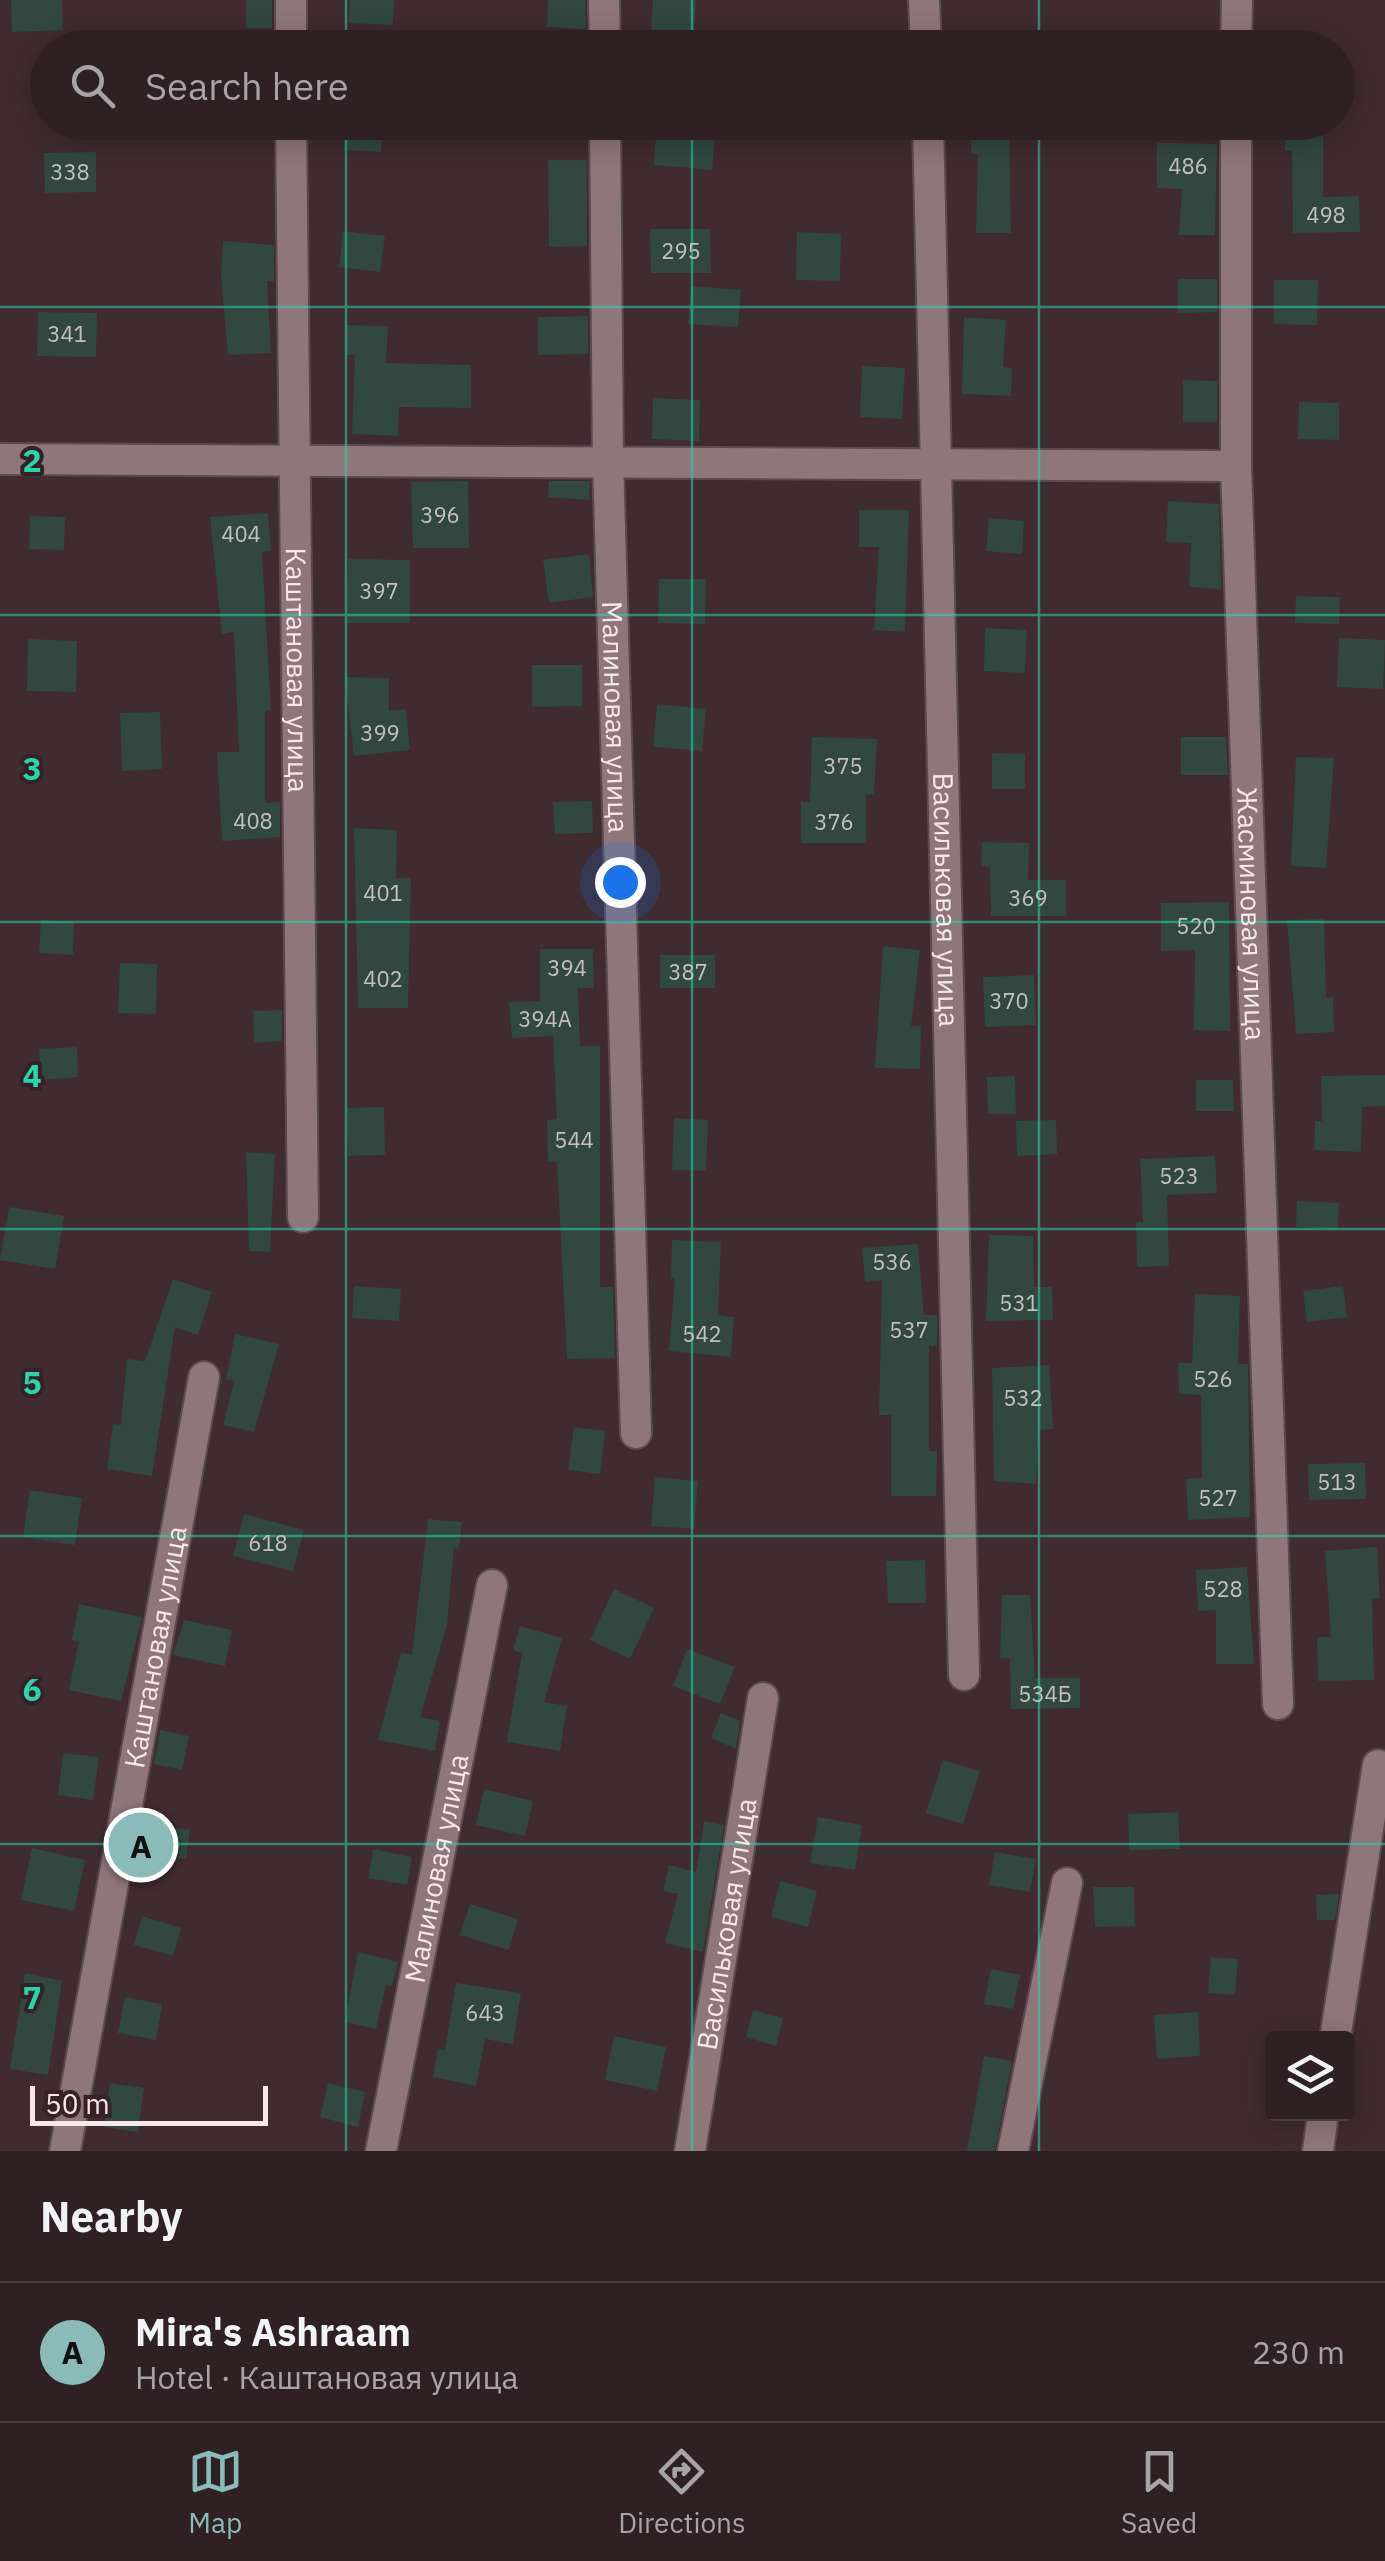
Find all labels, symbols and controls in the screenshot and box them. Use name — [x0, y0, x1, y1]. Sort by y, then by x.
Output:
search box — [30, 30, 1355, 140]
icon: search — [65, 58, 120, 113]
text: Search here — [145, 61, 349, 110]
house number: 486 — [1168, 151, 1208, 180]
house number: 338 — [50, 157, 90, 186]
house number: 498 — [1306, 200, 1346, 229]
house number: 295 — [661, 236, 701, 265]
house number: 341 — [47, 319, 87, 348]
text: 2 — [22, 439, 42, 481]
house number: 396 — [420, 500, 460, 529]
house number: 404 — [221, 519, 261, 548]
street label: Каштановая улица — [278, 547, 317, 793]
house number: 397 — [359, 576, 399, 605]
street label: Малиновая улица — [594, 600, 638, 833]
house number: 399 — [360, 718, 400, 747]
text: 3 — [22, 747, 42, 789]
house number: 375 — [823, 751, 863, 780]
street label: Васильковая улица — [925, 772, 968, 1027]
street label: Жасминовая улица — [1229, 786, 1274, 1041]
house number: 408 — [233, 806, 273, 835]
house number: 376 — [814, 807, 854, 836]
your location — [595, 857, 646, 908]
house number: 401 — [363, 878, 403, 907]
house number: 369 — [1008, 883, 1048, 912]
house number: 520 — [1176, 911, 1216, 940]
house number: 394 — [547, 953, 587, 982]
house number: 387 — [668, 957, 708, 986]
house number: 402 — [363, 964, 403, 993]
house number: 370 — [989, 986, 1029, 1015]
house number: 394А — [518, 1004, 572, 1033]
text: 4 — [22, 1054, 42, 1096]
house number: 544 — [554, 1125, 594, 1154]
house number: 523 — [1159, 1161, 1199, 1190]
house number: 536 — [872, 1247, 912, 1276]
house number: 531 — [999, 1288, 1039, 1317]
house number: 537 — [889, 1315, 929, 1344]
house number: 542 — [682, 1319, 722, 1348]
text: 5 — [22, 1361, 42, 1403]
house number: 526 — [1193, 1364, 1233, 1393]
house number: 532 — [1003, 1383, 1043, 1412]
house number: 513 — [1317, 1467, 1357, 1496]
house number: 527 — [1198, 1483, 1238, 1512]
street label: Каштановая улица — [115, 1523, 195, 1771]
house number: 618 — [248, 1528, 288, 1557]
house number: 528 — [1203, 1574, 1243, 1603]
text: 6 — [22, 1668, 42, 1710]
house number: 534Б — [1018, 1679, 1072, 1708]
street label: Малиновая улица — [395, 1751, 476, 1986]
street label: Васильковая улица — [688, 1795, 765, 2052]
pin: A — [108, 1808, 174, 1882]
text: 7 — [22, 1976, 42, 2018]
house number: 643 — [465, 1998, 505, 2027]
map controls — [1265, 2031, 1355, 2121]
button: layers — [1265, 2031, 1355, 2121]
scale bar — [30, 2081, 268, 2126]
text: 50 m — [45, 2085, 110, 2122]
text: Nearby — [40, 2189, 182, 2244]
text: Mira's Ashraam — [135, 2307, 411, 2356]
text: A — [62, 2331, 83, 2373]
text: 230 m — [1252, 2331, 1345, 2373]
text: Hotel · Каштановая улица — [135, 2356, 519, 2398]
tab: Map — [188, 2444, 243, 2541]
tab: Directions — [618, 2444, 746, 2541]
tab: Saved — [1121, 2444, 1197, 2541]

